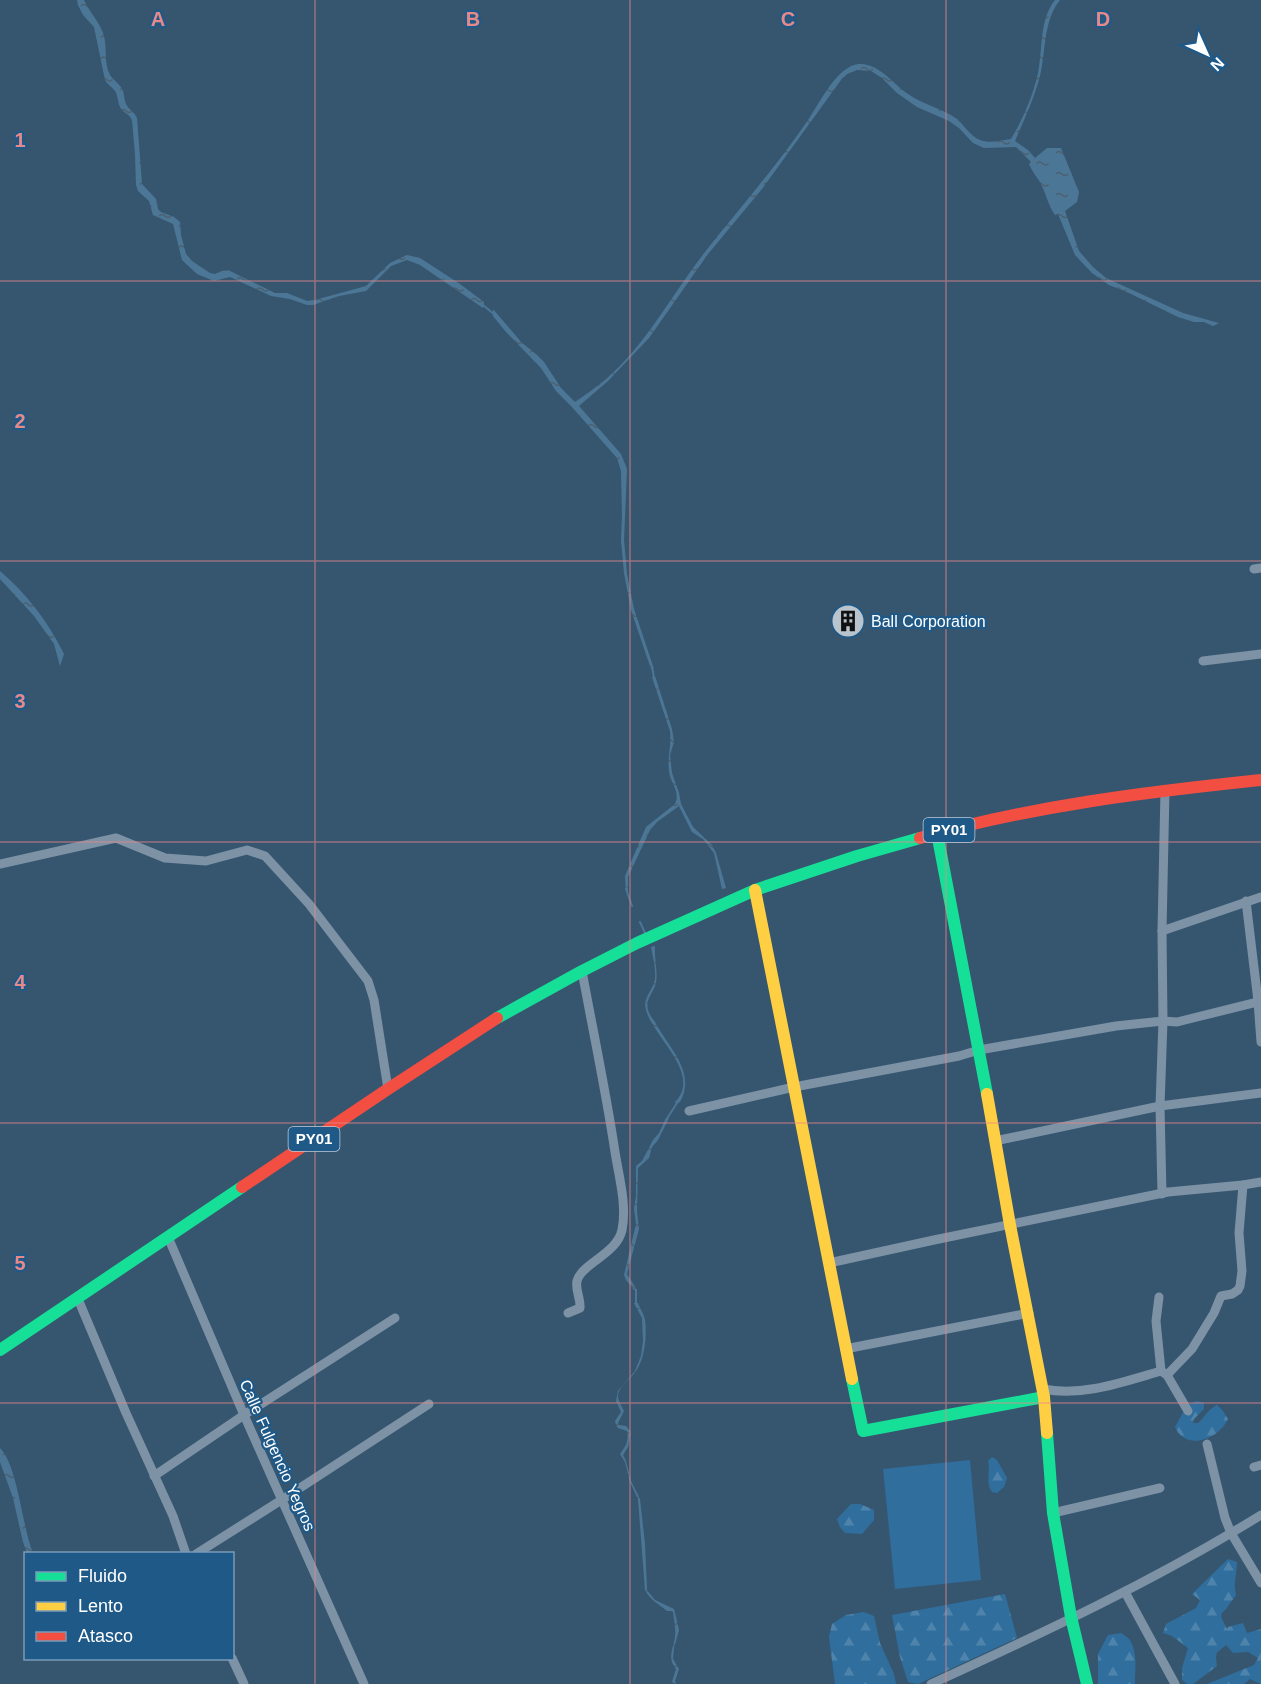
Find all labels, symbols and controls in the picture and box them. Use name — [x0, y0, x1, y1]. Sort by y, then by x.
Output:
text: A — [151, 8, 165, 30]
text: B — [466, 8, 480, 30]
text: C — [781, 8, 795, 30]
text: D — [1096, 8, 1110, 30]
north arrow — [1177, 24, 1237, 84]
text: N — [1207, 54, 1227, 74]
text: 1 — [14, 129, 26, 151]
text: 2 — [14, 410, 26, 432]
building icon: Ball Corporation — [830, 603, 866, 639]
place label: Ball Corporation — [871, 613, 986, 630]
text: 3 — [14, 690, 26, 712]
road number: PY01 — [924, 818, 974, 842]
text: 4 — [14, 971, 26, 993]
road number: PY01 — [288, 1127, 340, 1151]
text: 5 — [14, 1252, 26, 1274]
street label: Calle Fulgencio Yegros — [236, 1377, 319, 1533]
legend — [24, 1552, 234, 1660]
text: Fluido — [78, 1566, 127, 1586]
text: Lento — [78, 1596, 123, 1616]
text: Atasco — [78, 1626, 133, 1646]

